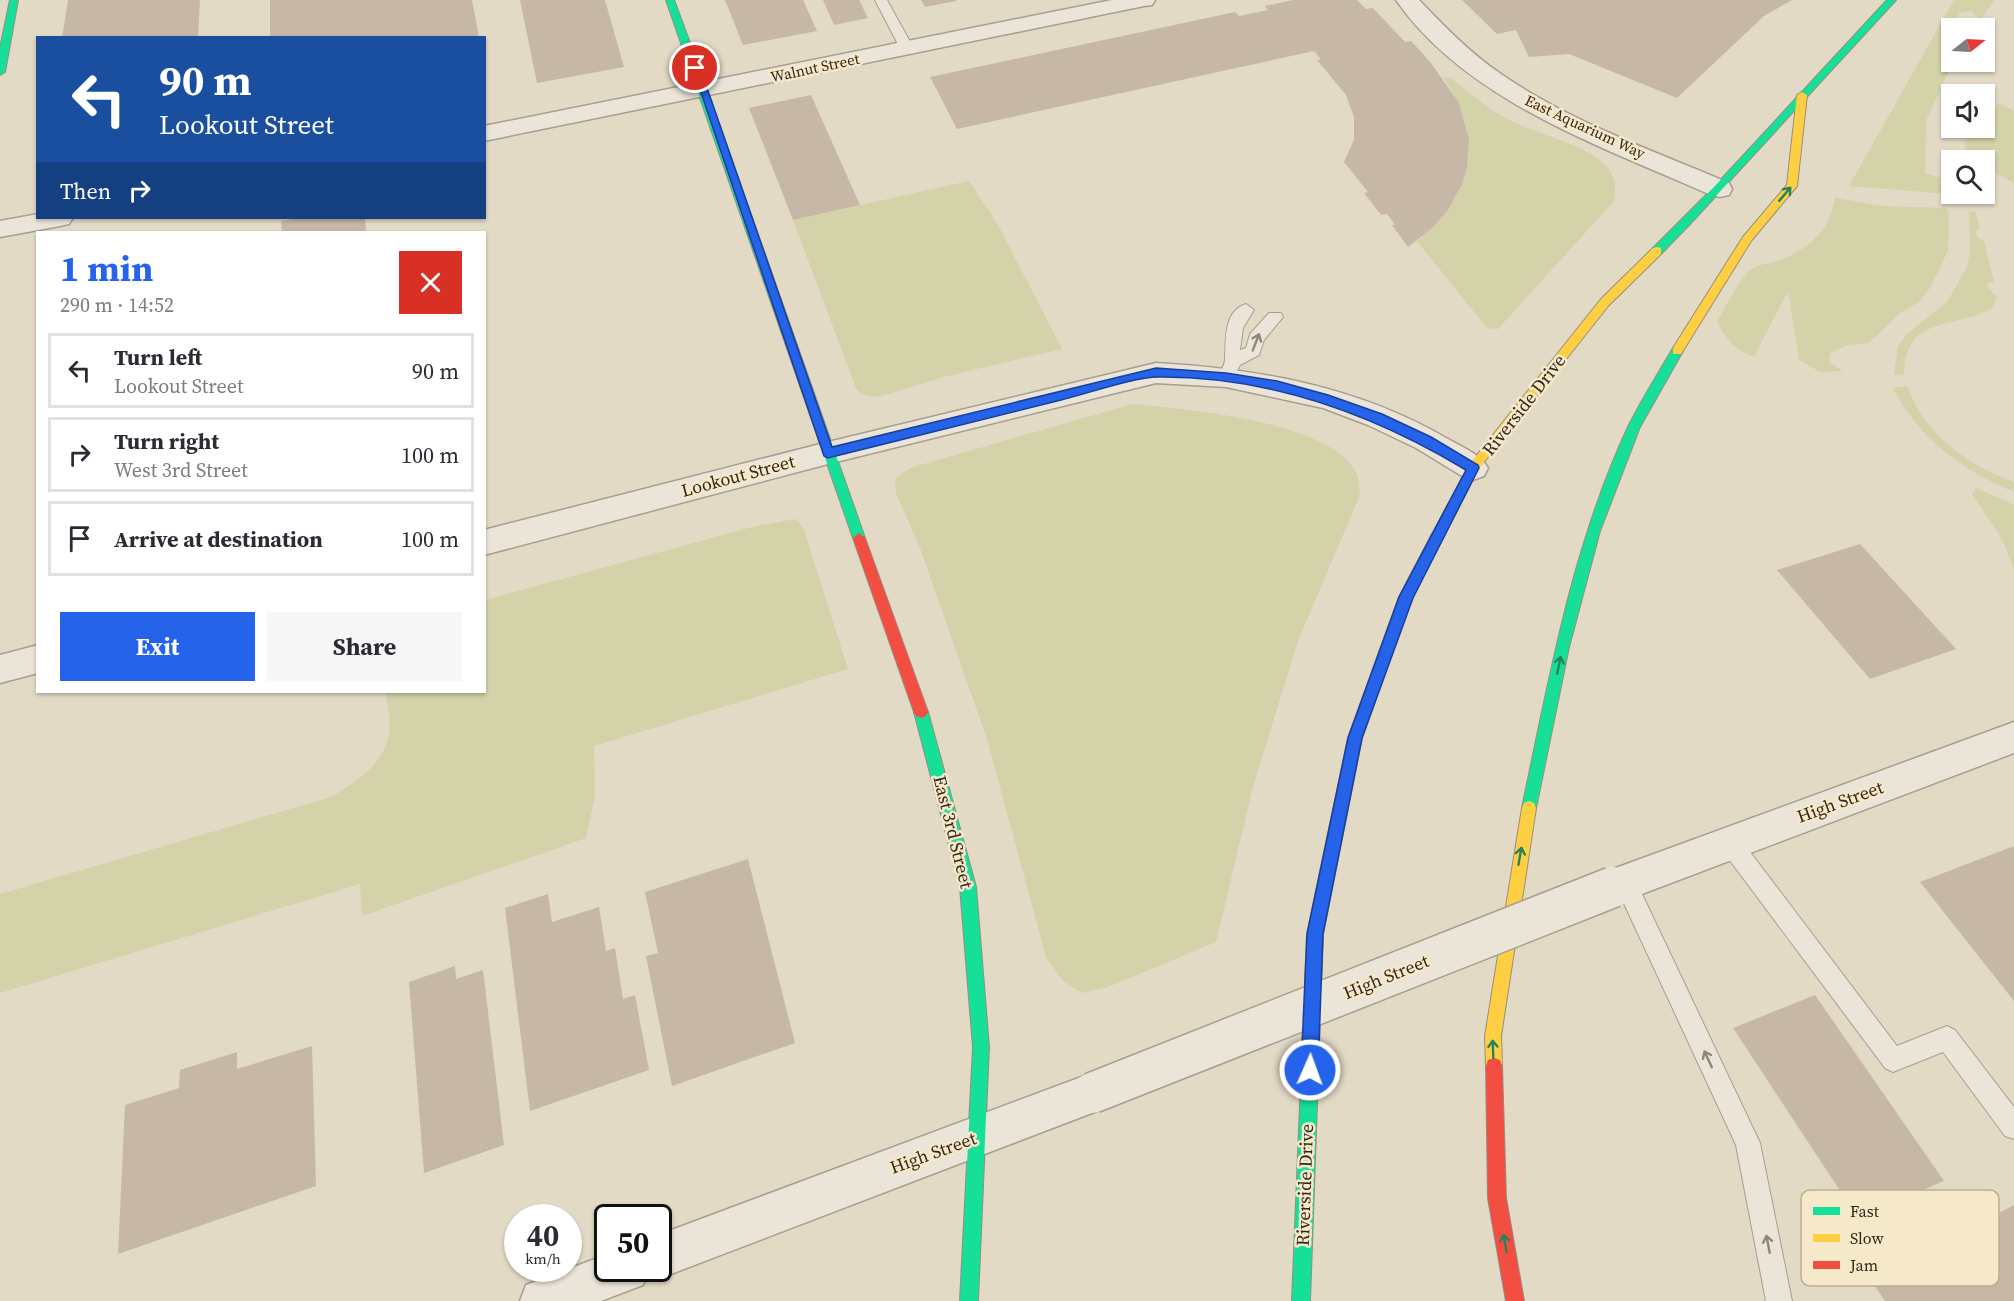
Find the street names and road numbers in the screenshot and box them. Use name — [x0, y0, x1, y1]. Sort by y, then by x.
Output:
street label: Walnut Street — [768, 48, 861, 87]
street label: East Aquarium Way — [1522, 89, 1649, 164]
street label: Riverside Drive — [1476, 349, 1571, 461]
street label: Lookout Street — [678, 448, 798, 503]
street label: East 3rd Street — [927, 773, 980, 891]
street label: High Street — [1793, 774, 1887, 829]
street label: High Street — [1339, 948, 1432, 1005]
street label: Riverside Drive — [1290, 1123, 1319, 1247]
street label: High Street — [886, 1125, 980, 1180]

